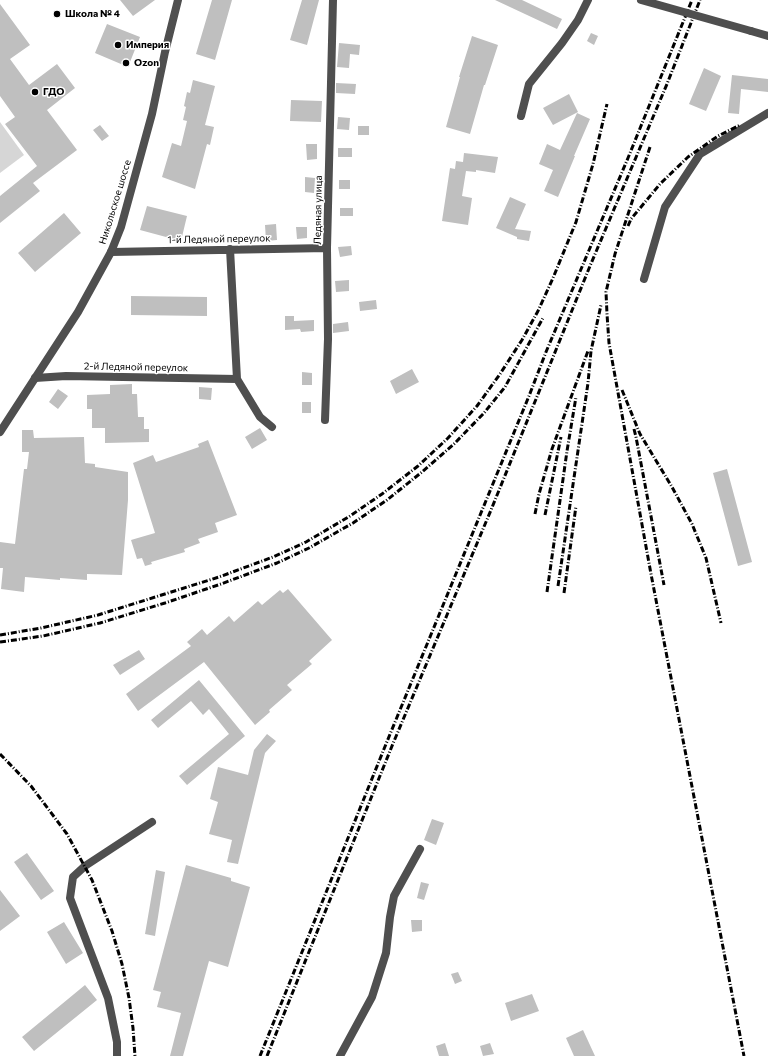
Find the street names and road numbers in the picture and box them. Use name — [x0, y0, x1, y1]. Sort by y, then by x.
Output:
street label: Никольское шоссе — [96, 158, 134, 246]
street label: Ледяная улица — [311, 175, 325, 245]
street label: 1-й Ледяной переулок — [167, 232, 271, 246]
street label: 2-й Ледяной переулок — [84, 360, 188, 374]

